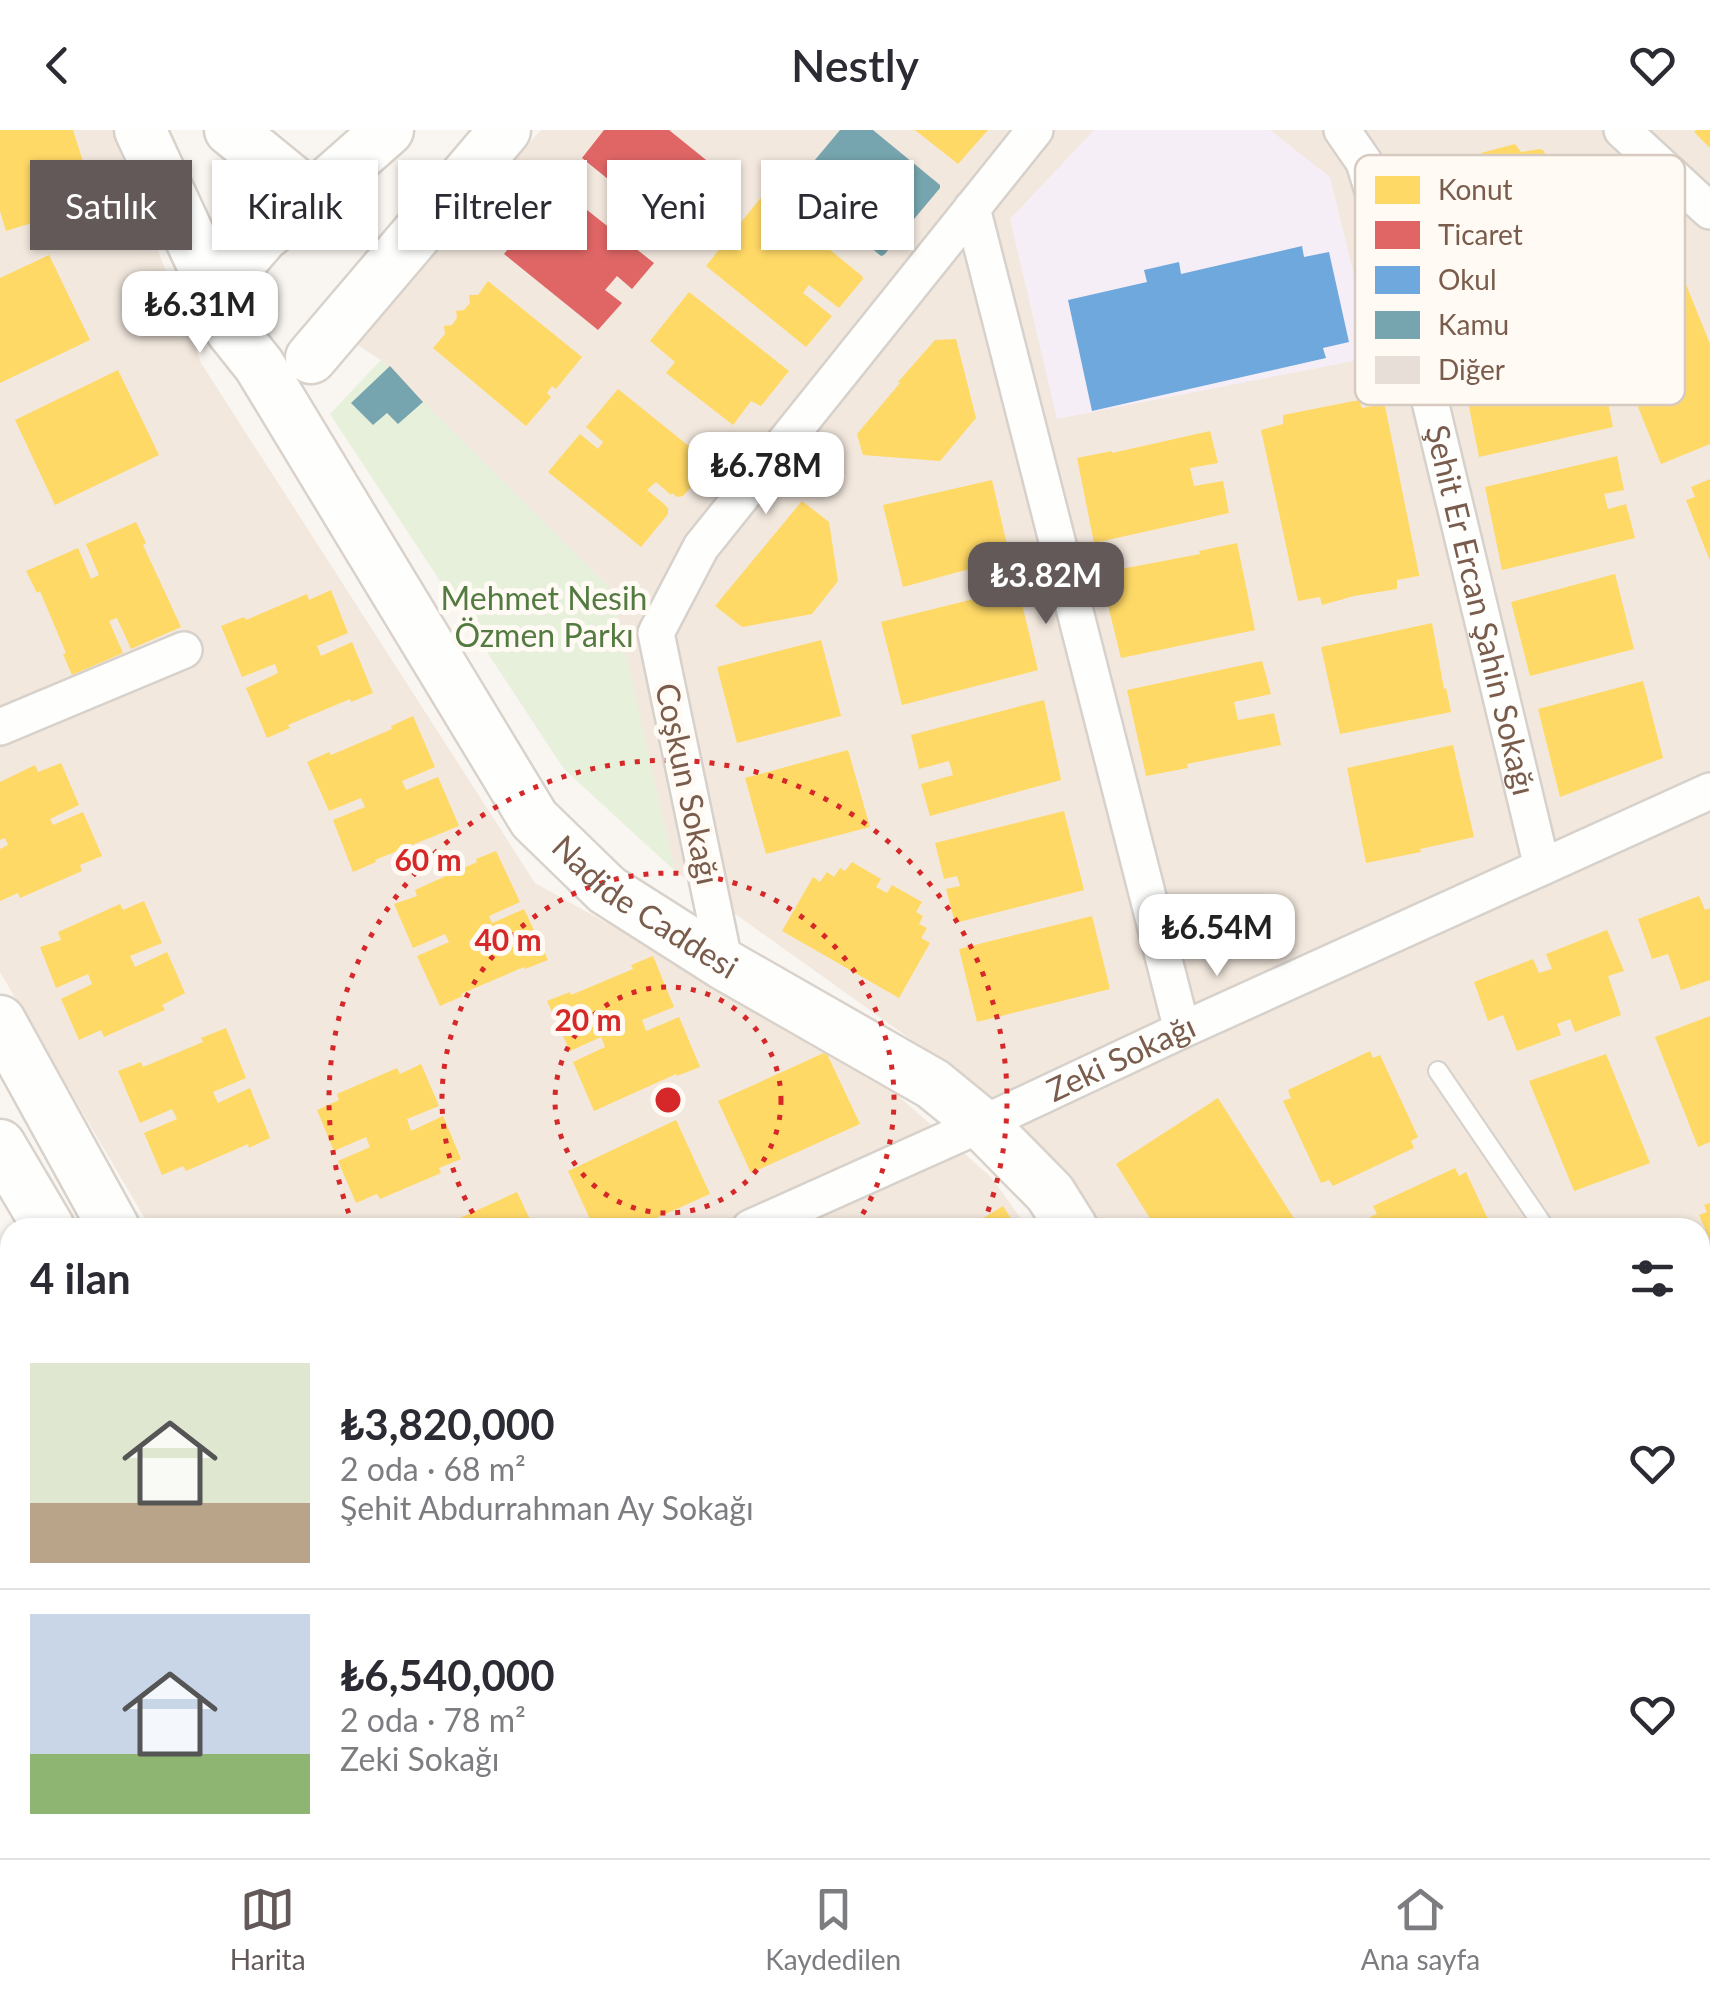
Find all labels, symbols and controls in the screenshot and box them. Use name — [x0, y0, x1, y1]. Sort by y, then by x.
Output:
icon: back — [30, 38, 85, 93]
text: Nestly — [791, 38, 919, 92]
icon: heart — [1625, 38, 1680, 93]
legend — [1355, 155, 1685, 405]
chip: Satılık — [30, 160, 192, 250]
chip: Kiralık — [212, 160, 378, 250]
chip: Filtreler — [398, 160, 587, 250]
chip: Yeni — [607, 160, 741, 250]
chip: Daire — [761, 160, 914, 250]
text: Konut — [1438, 172, 1513, 206]
text: Ticaret — [1438, 217, 1523, 251]
text: Okul — [1438, 262, 1497, 296]
pin: ₺6.31M — [119, 271, 281, 356]
text: ₺6.31M — [144, 284, 256, 323]
text: Kamu — [1438, 307, 1509, 341]
text: Diğer — [1438, 352, 1505, 386]
street label: Şehit Er Ercan Şahin Sokağı — [1418, 421, 1545, 799]
pin: ₺6.78M — [685, 432, 847, 517]
text: ₺6.78M — [710, 445, 822, 484]
pin: ₺3.82M — [965, 542, 1127, 627]
text: ₺3.82M — [990, 555, 1102, 594]
park label: Mehmet Nesih Özmen Parkı — [441, 578, 647, 654]
street label: Coşkun Sokağı — [648, 679, 729, 888]
street label: Nadide Caddesi — [545, 827, 745, 986]
text: 60 m — [394, 841, 462, 877]
pin: ₺6.54M — [1136, 894, 1298, 979]
text: ₺6.54M — [1161, 907, 1273, 946]
text: 40 m — [474, 921, 542, 957]
text: 20 m — [554, 1001, 622, 1037]
street label: Zeki Sokağı — [1040, 1006, 1201, 1109]
centre of rings — [650, 1082, 686, 1118]
icon: filters — [1625, 1251, 1680, 1306]
text: 4 ilan — [30, 1253, 131, 1303]
text: ₺3,820,000 — [340, 1399, 555, 1449]
icon: home — [110, 1403, 230, 1523]
icon: heart — [1625, 1436, 1680, 1491]
text: 2 oda · 68 m² — [340, 1449, 526, 1488]
text: Şehit Abdurrahman Ay Sokağı — [340, 1488, 754, 1527]
text: ₺6,540,000 — [340, 1650, 555, 1700]
icon: home — [110, 1654, 230, 1774]
icon: heart — [1625, 1687, 1680, 1742]
text: 2 oda · 78 m² — [340, 1700, 526, 1739]
text: Zeki Sokağı — [340, 1739, 499, 1778]
tab: Harita — [230, 1882, 306, 1976]
tab: Kaydedilen — [765, 1882, 901, 1976]
tab: Ana sayfa — [1361, 1882, 1480, 1976]

